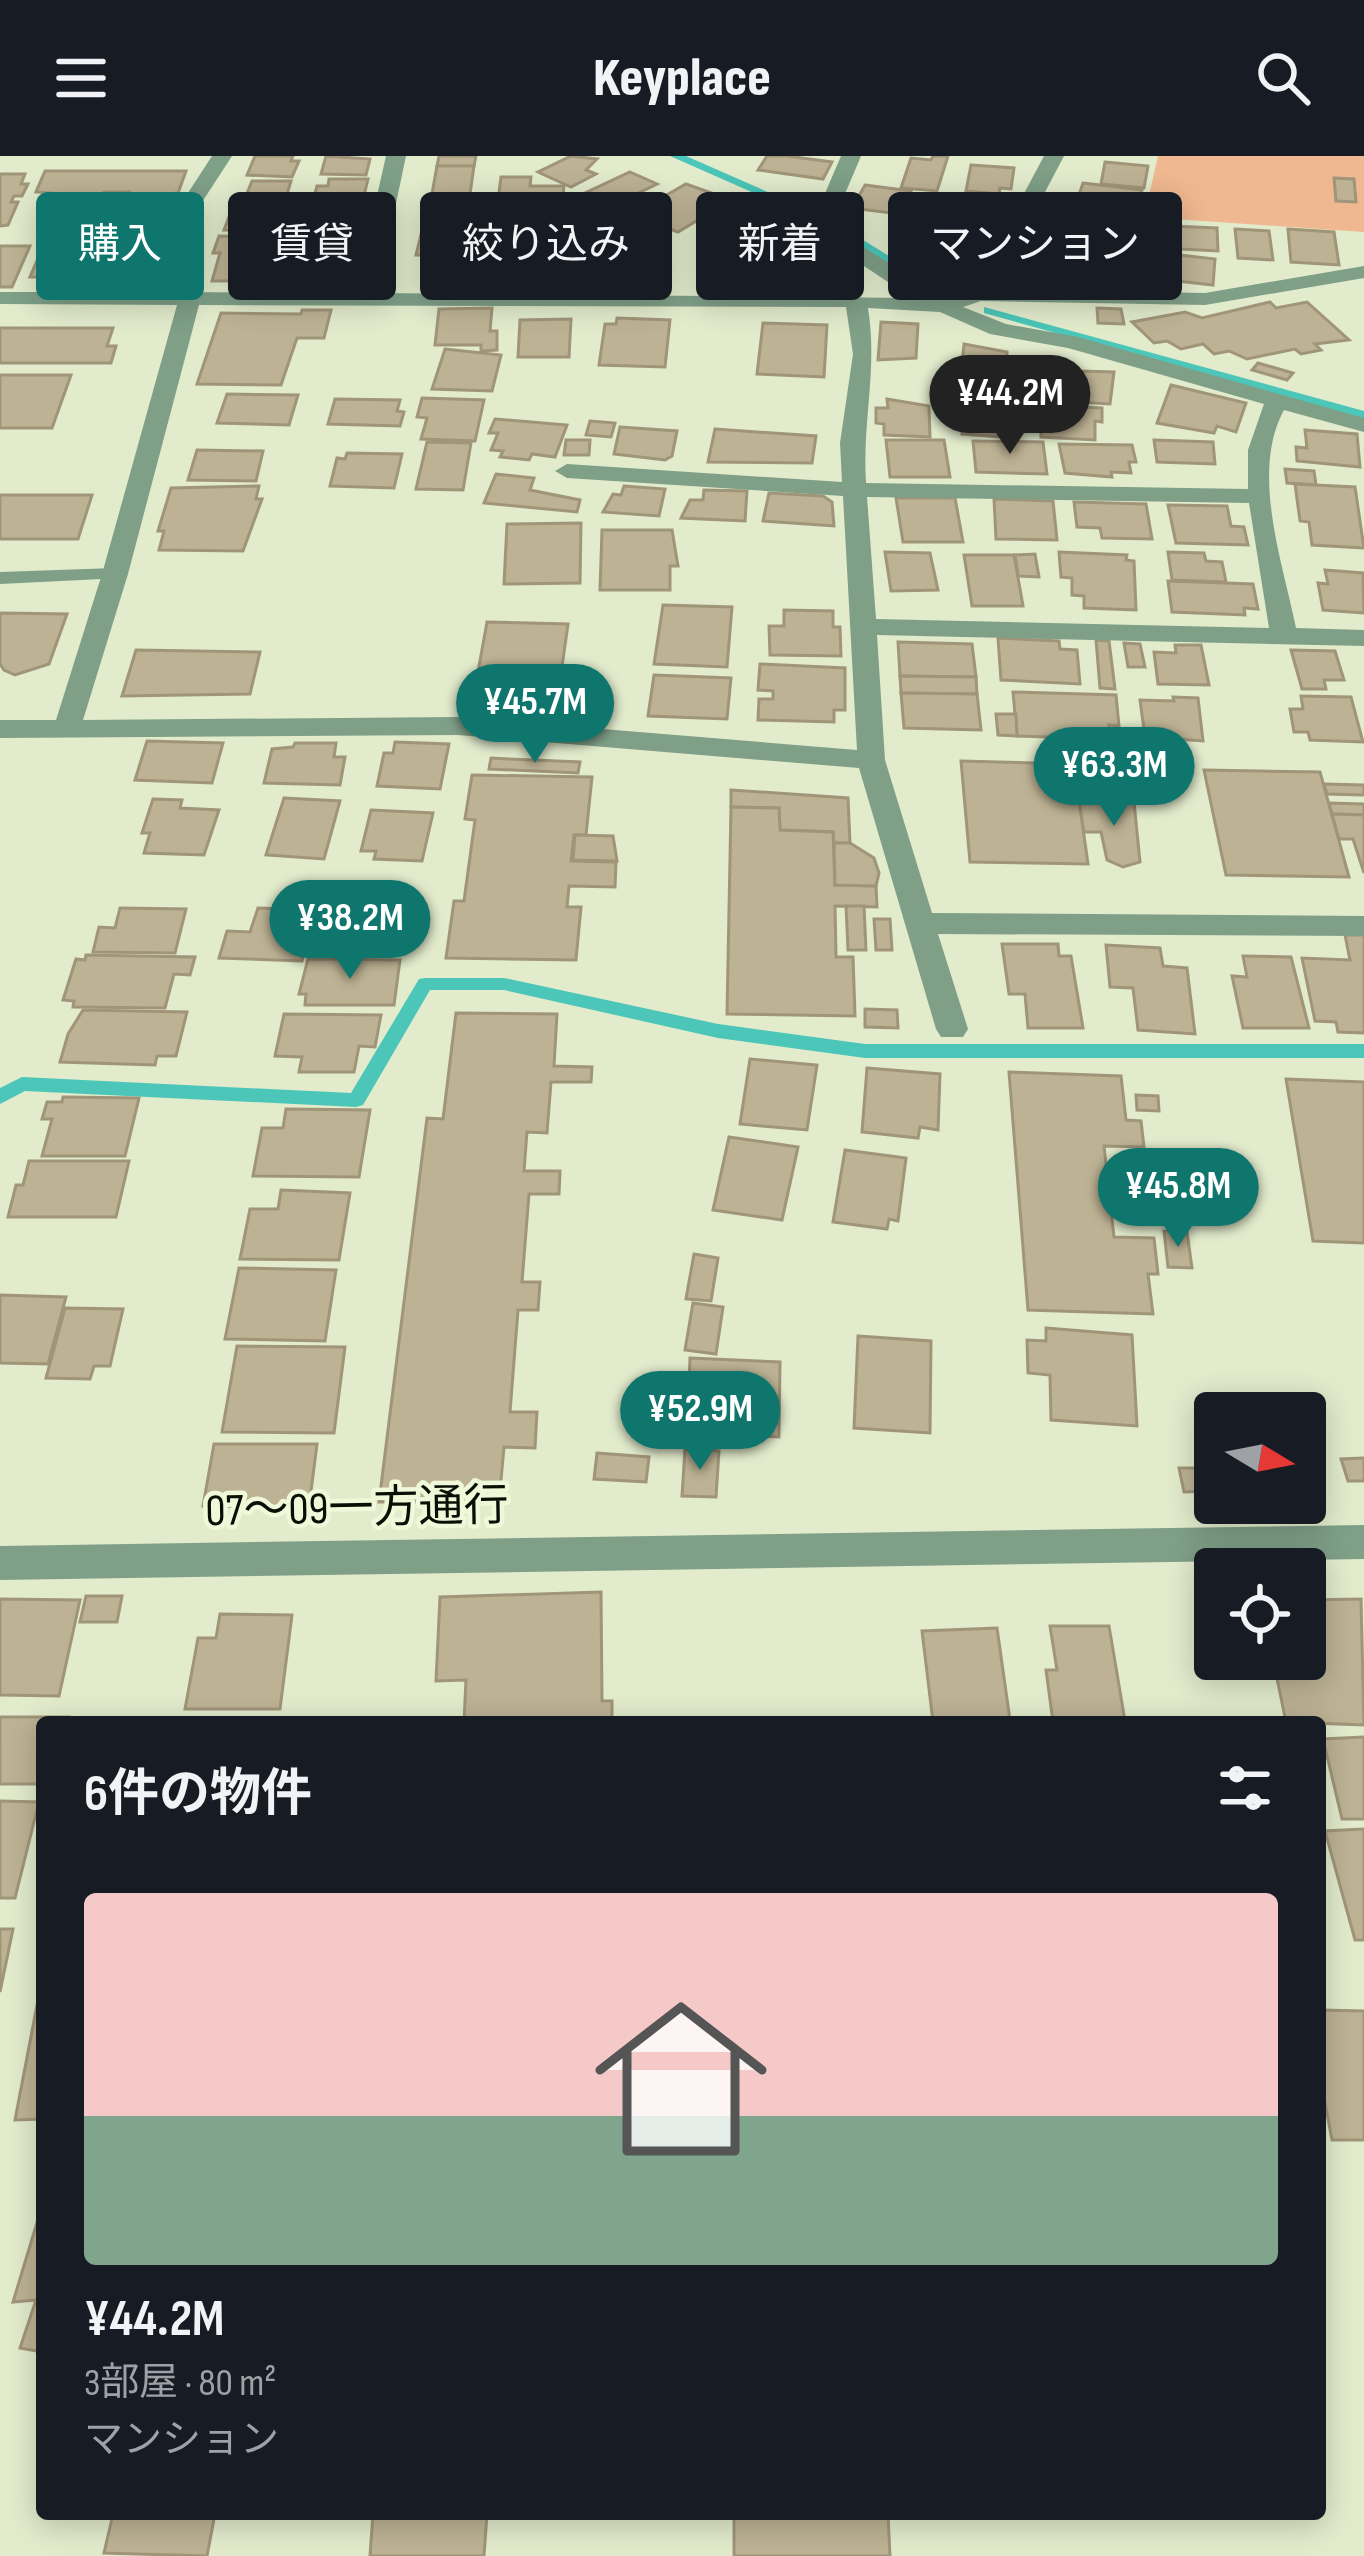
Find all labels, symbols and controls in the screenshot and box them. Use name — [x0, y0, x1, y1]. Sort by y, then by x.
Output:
icon: menu — [48, 45, 114, 111]
icon: search — [1250, 45, 1316, 111]
text: Keyplace — [593, 46, 771, 111]
chip: 購入 — [36, 192, 204, 300]
chip: 賃貸 — [228, 192, 396, 300]
chip: 絞り込み — [420, 192, 672, 300]
chip: 新着 — [696, 192, 864, 300]
chip: マンション — [888, 192, 1182, 300]
pin: ¥44.2M — [912, 355, 1108, 457]
text: ¥44.2M — [956, 370, 1064, 417]
pin: ¥45.7M — [437, 664, 633, 766]
text: ¥45.7M — [483, 679, 587, 726]
pin: ¥63.3M — [1016, 727, 1212, 829]
text: ¥63.3M — [1061, 742, 1167, 789]
pin: ¥38.2M — [252, 880, 448, 982]
text: ¥38.2M — [296, 895, 404, 942]
pin: ¥45.8M — [1080, 1148, 1276, 1250]
text: ¥45.8M — [1125, 1163, 1231, 1210]
pin: ¥52.9M — [602, 1371, 798, 1473]
text: ¥52.9M — [647, 1386, 753, 1433]
north arrow — [1194, 1392, 1326, 1524]
map controls — [1194, 1392, 1326, 1680]
street label: 07～09一方通行 — [205, 1479, 509, 1539]
button: locate — [1194, 1548, 1326, 1680]
icon: filters — [1212, 1755, 1278, 1821]
text: 6件の物件 — [84, 1764, 312, 1825]
icon: home — [573, 1971, 789, 2187]
text: ¥44.2M — [84, 2289, 224, 2350]
text: 3部屋 · 80 m² — [84, 2360, 276, 2407]
text: マンション — [84, 2417, 279, 2464]

